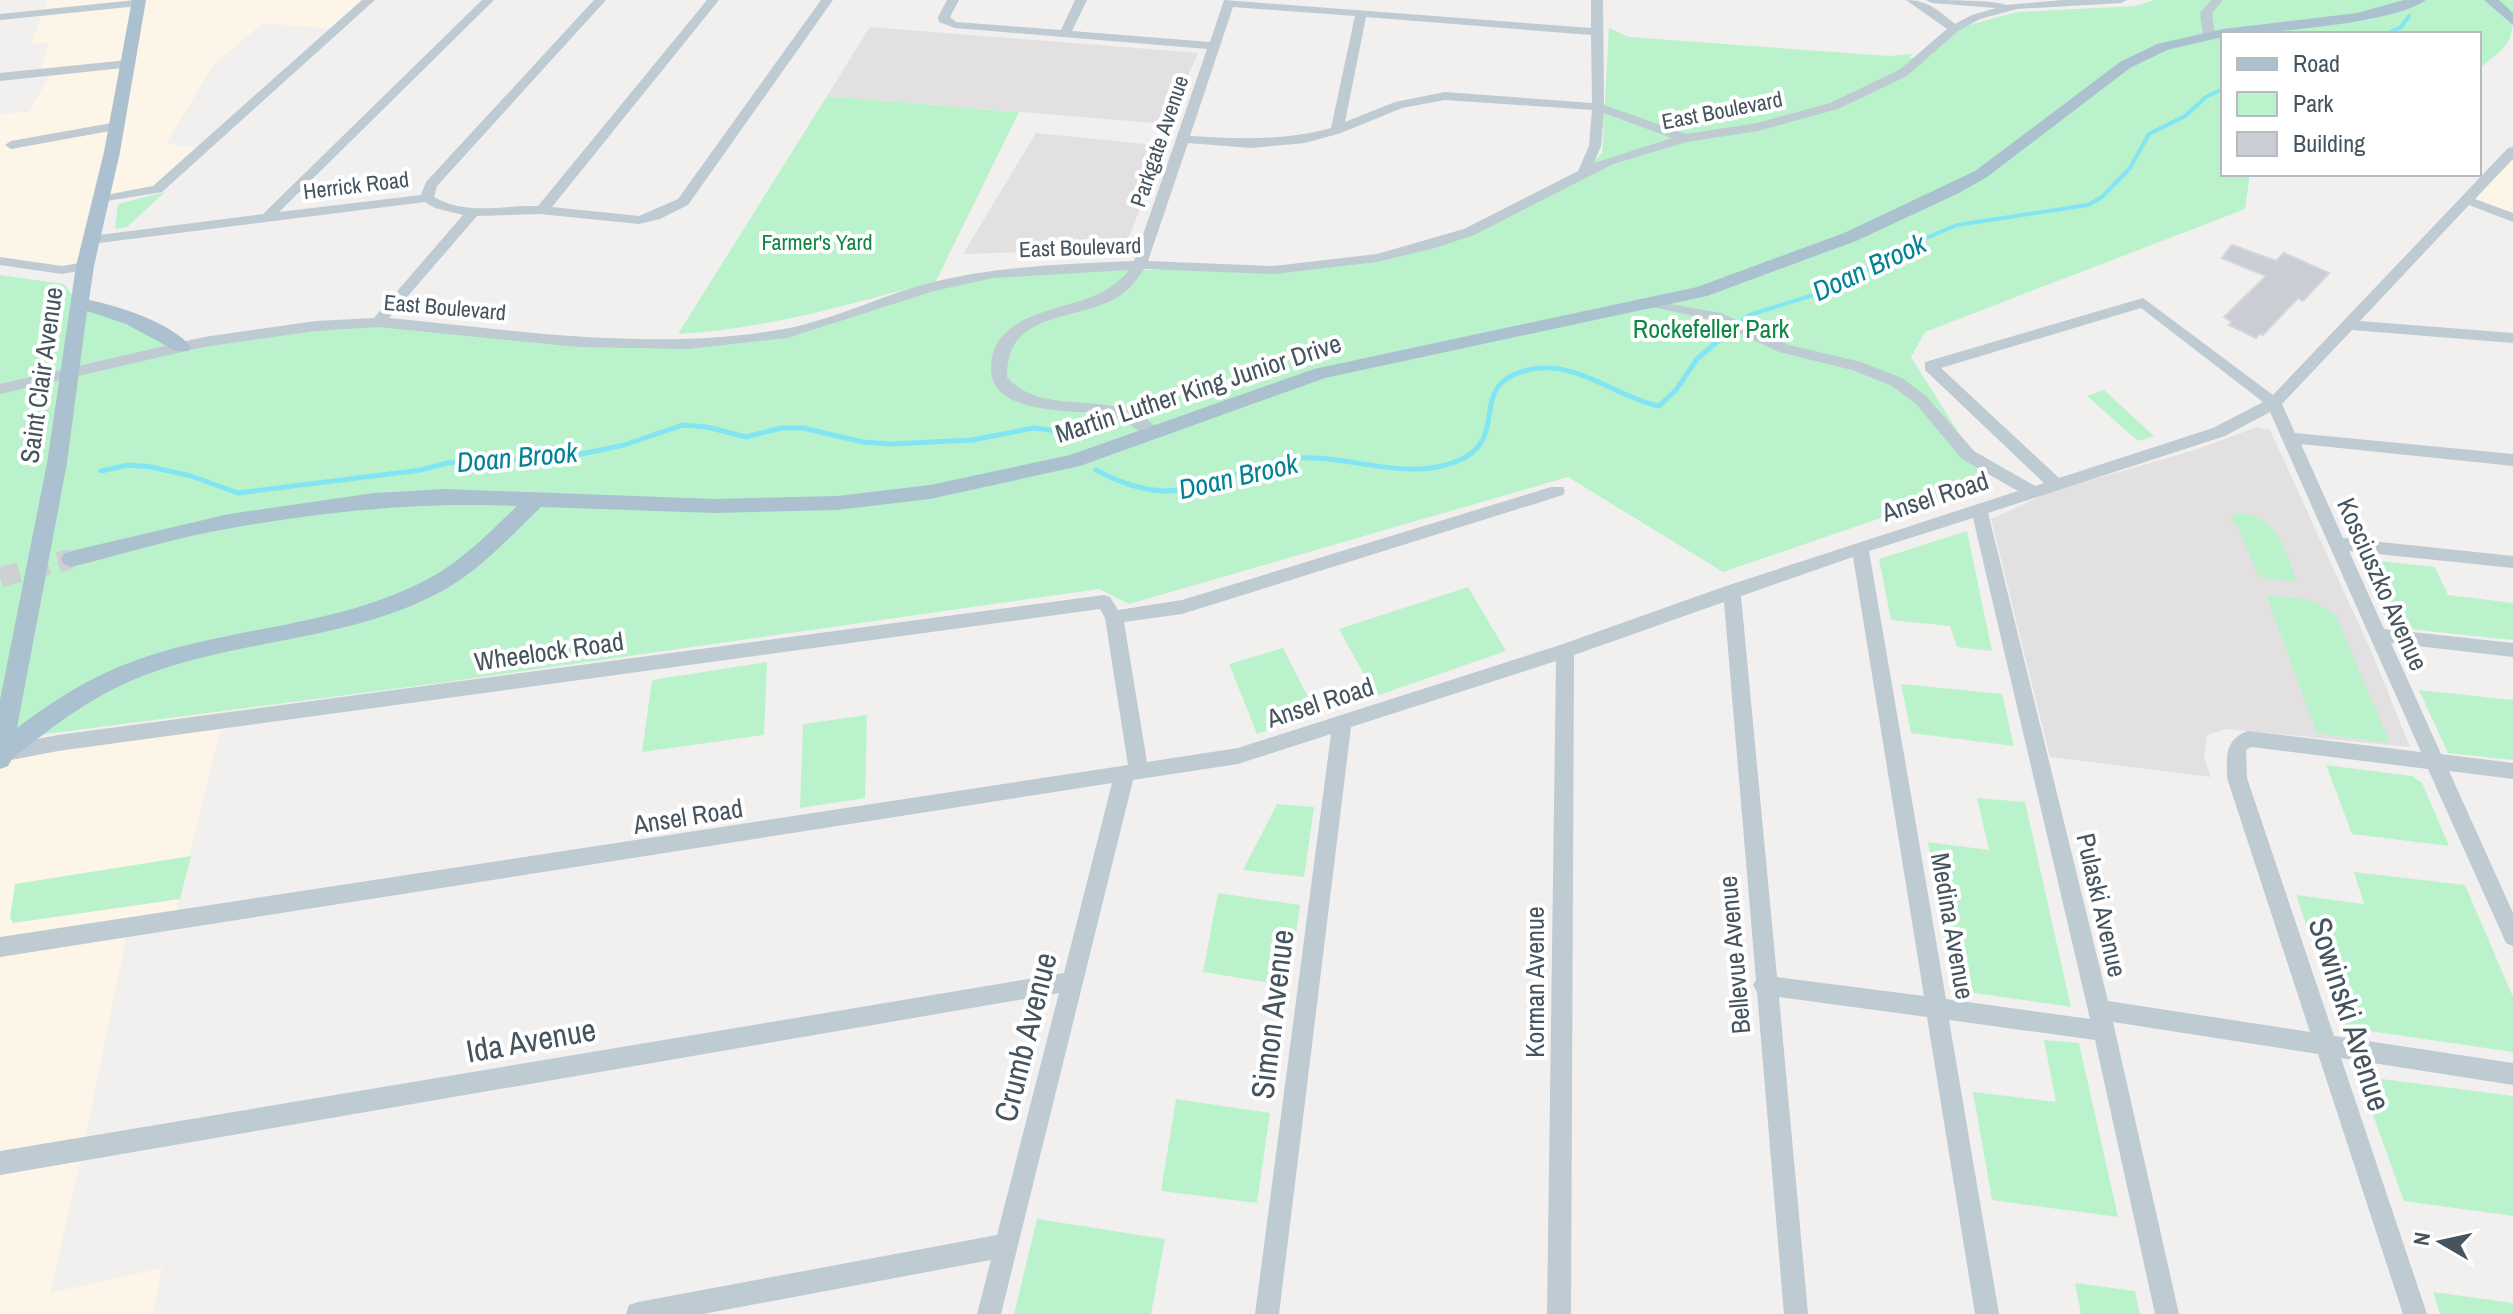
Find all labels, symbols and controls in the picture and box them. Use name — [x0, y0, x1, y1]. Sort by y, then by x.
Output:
legend — [2221, 32, 2481, 176]
text: Road — [2293, 47, 2340, 79]
street label: Parkgate Avenue — [1122, 71, 1196, 211]
street label: East Boulevard — [1659, 84, 1785, 136]
text: Park — [2293, 87, 2334, 119]
text: Building — [2293, 127, 2365, 159]
street label: Herrick Road — [301, 164, 411, 206]
water label: Doan Brook — [1806, 224, 1933, 310]
park label: Farmer's Yard — [761, 227, 873, 257]
street label: East Boulevard — [1018, 230, 1142, 264]
street label: Saint Clair Avenue — [11, 285, 71, 465]
street label: East Boulevard — [383, 287, 507, 327]
park label: Rockefeller Park — [1633, 311, 1790, 346]
street label: Martin Luther King Junior Drive — [1051, 325, 1345, 451]
water label: Doan Brook — [455, 433, 581, 481]
water label: Doan Brook — [1175, 444, 1303, 508]
street label: Ansel Road — [1876, 462, 1993, 530]
street label: Kosciuszko Avenue — [2329, 492, 2437, 676]
street label: Wheelock Road — [472, 623, 626, 679]
street label: Ansel Road — [1261, 668, 1378, 736]
street label: Ansel Road — [630, 790, 745, 842]
street label: Pulaski Avenue — [2068, 830, 2136, 980]
street label: Medina Avenue — [1923, 850, 1983, 1002]
street label: Bellevue Avenue — [1710, 875, 1758, 1035]
street label: Korman Avenue — [1517, 906, 1552, 1058]
street label: Sowinski Avenue — [2299, 912, 2401, 1116]
street label: Simon Avenue — [1240, 927, 1304, 1101]
street label: Crumb Avenue — [983, 948, 1067, 1126]
street label: Ida Avenue — [463, 1007, 599, 1073]
north arrow — [2401, 1202, 2481, 1282]
text: N — [2405, 1230, 2437, 1248]

